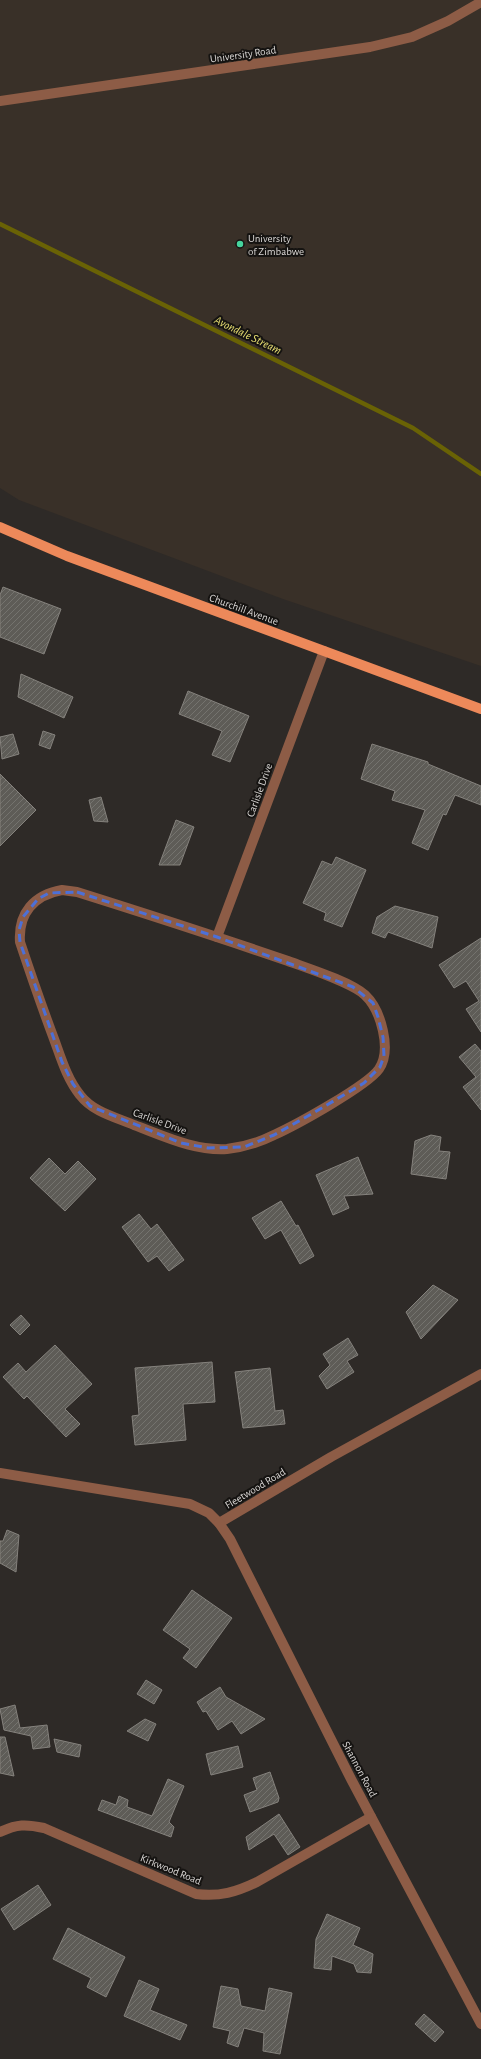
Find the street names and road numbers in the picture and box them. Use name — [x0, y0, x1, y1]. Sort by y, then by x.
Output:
street label: University Road — [209, 44, 277, 65]
street label: Churchill Avenue — [208, 592, 280, 627]
street label: Carlisle Drive — [245, 762, 274, 818]
street label: Carlisle Drive — [132, 1107, 188, 1136]
street label: Fleetwood Road — [223, 1466, 288, 1511]
street label: Shannon Road — [340, 1739, 379, 1799]
street label: Kirkwood Road — [139, 1852, 203, 1887]

